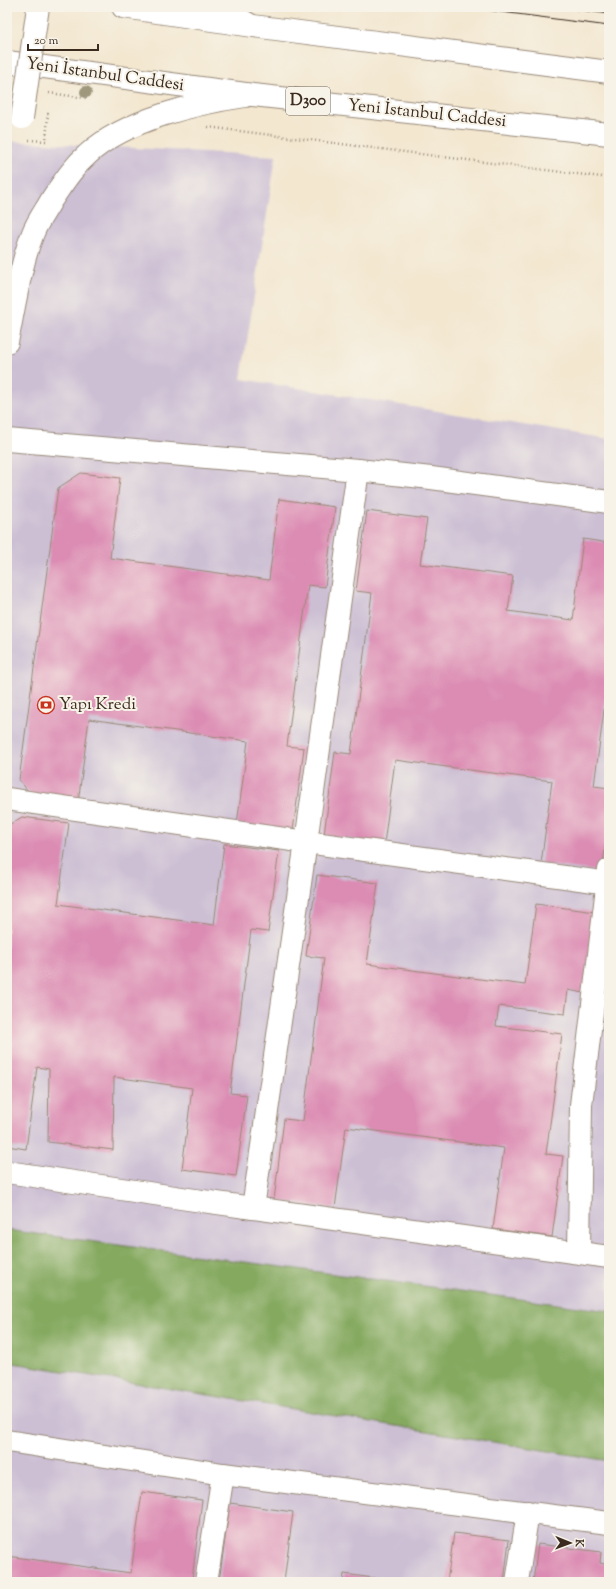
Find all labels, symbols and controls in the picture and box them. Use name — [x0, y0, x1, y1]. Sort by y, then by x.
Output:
scale bar — [28, 26, 98, 52]
text: 20 m — [34, 32, 59, 50]
street label: Yeni İstanbul Caddesi — [24, 52, 186, 98]
road number: D300 — [286, 87, 330, 115]
street label: Yeni İstanbul Caddesi — [346, 94, 508, 134]
place label: Yapı Kredi — [59, 693, 136, 717]
bank icon: Yapı Kredi — [36, 695, 56, 715]
north arrow — [550, 1523, 590, 1563]
text: K — [571, 1538, 587, 1547]

